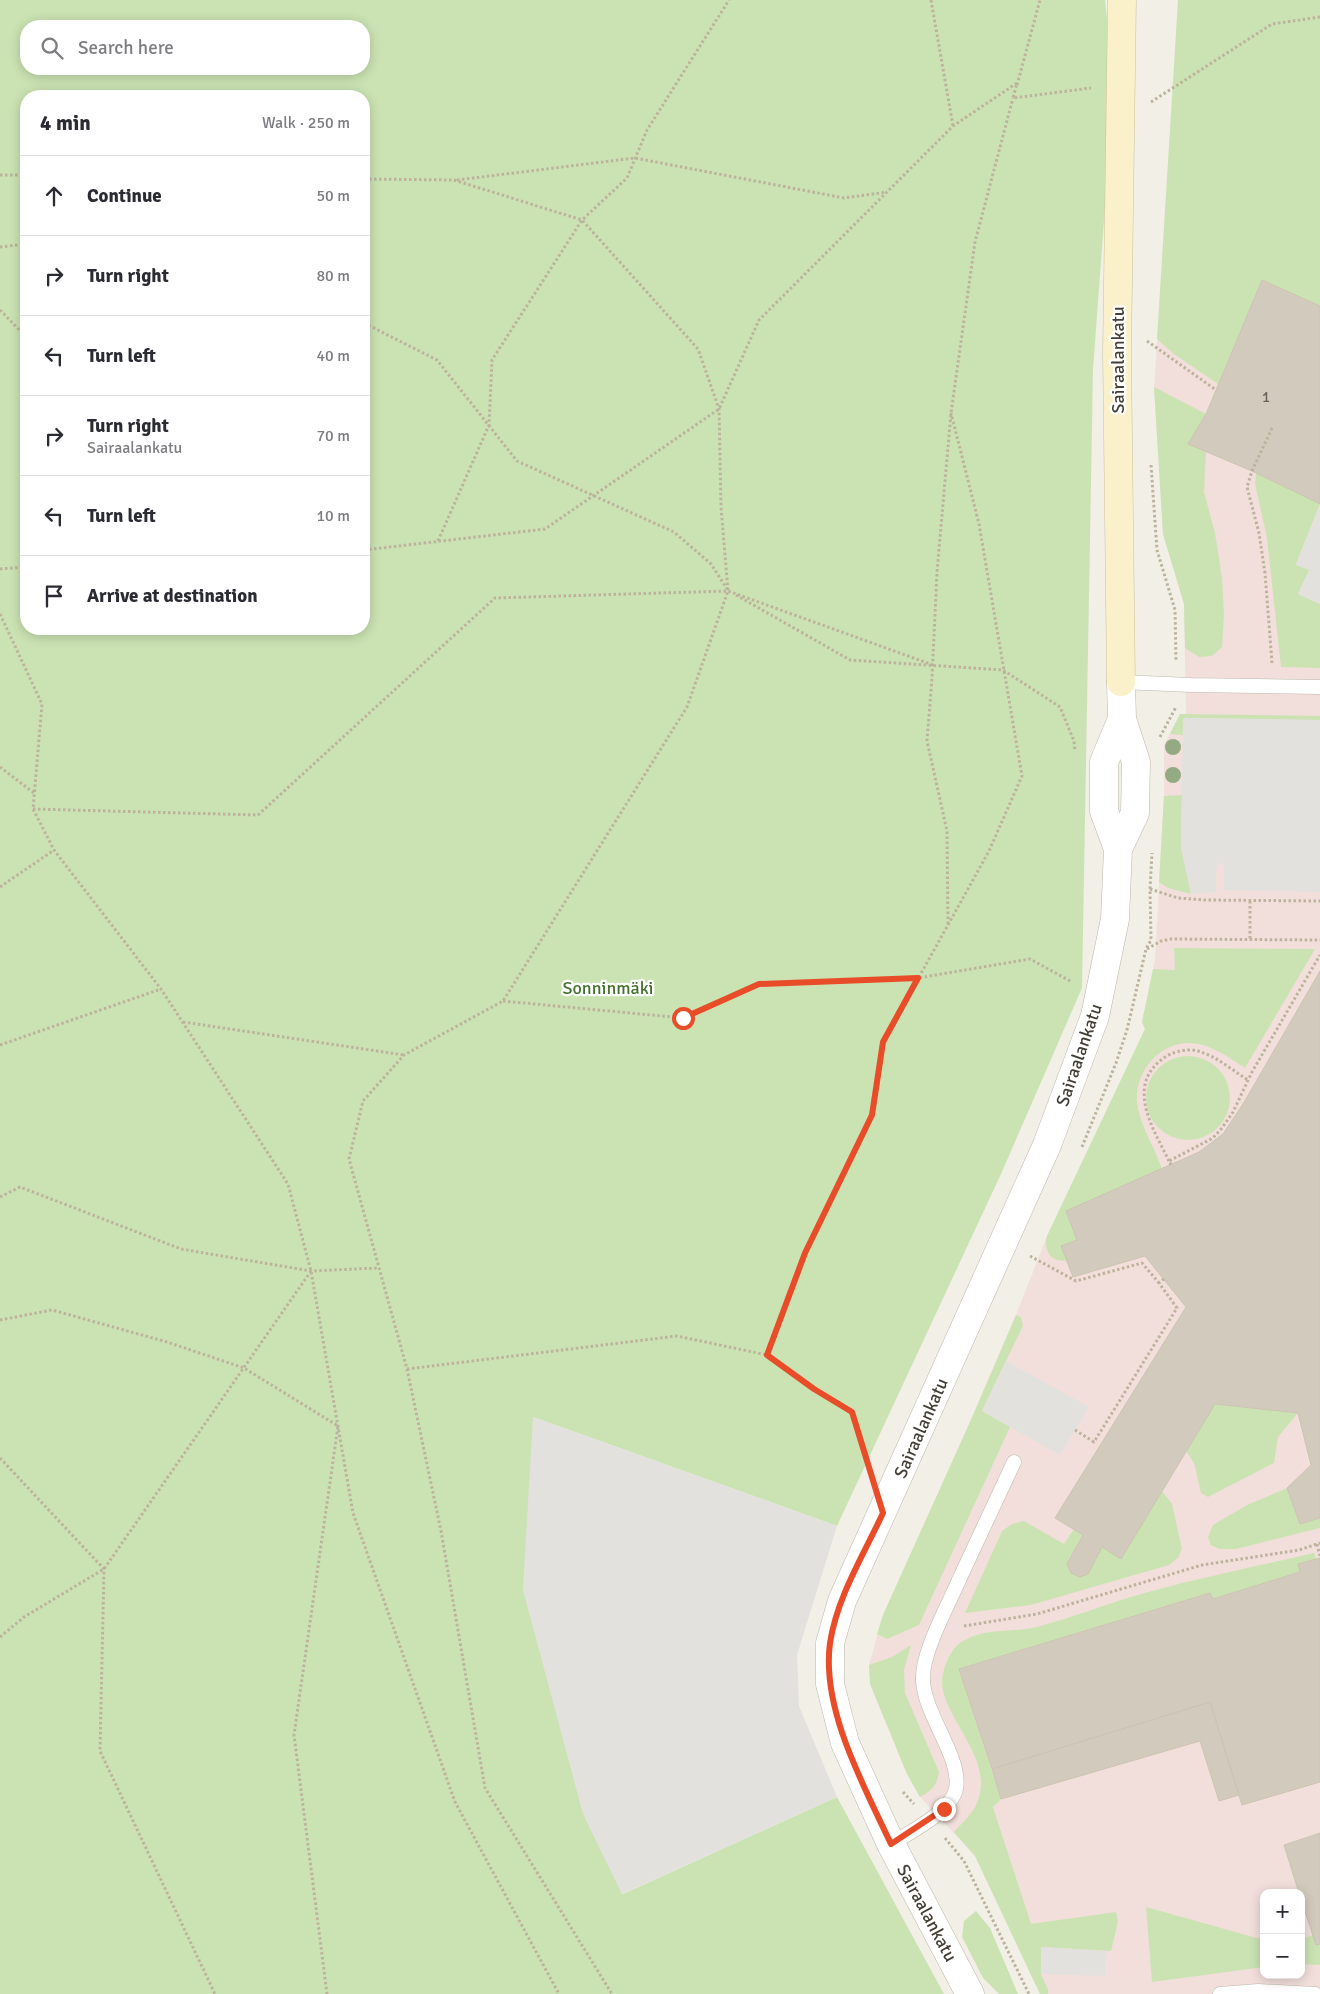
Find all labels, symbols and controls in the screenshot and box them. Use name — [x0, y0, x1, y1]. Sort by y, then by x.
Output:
search box — [20, 20, 370, 75]
icon: search — [38, 34, 66, 62]
text: Search here — [78, 36, 174, 60]
text: 4 min — [40, 110, 91, 136]
text: Walk · 250 m — [262, 113, 350, 133]
icon: ahead — [40, 182, 68, 210]
text: Continue — [87, 184, 162, 208]
text: 50 m — [316, 186, 350, 206]
icon: right — [40, 262, 68, 290]
text: Turn right — [87, 264, 169, 288]
text: 80 m — [316, 266, 350, 286]
street label: Sairaalankatu — [1107, 306, 1129, 414]
icon: left — [40, 342, 68, 370]
text: Turn left — [87, 344, 156, 368]
text: 40 m — [316, 346, 350, 366]
house number: 1 — [1262, 388, 1270, 406]
text: Turn right — [87, 414, 169, 438]
icon: right — [40, 422, 68, 450]
text: 70 m — [316, 426, 350, 446]
text: Sairaalankatu — [87, 438, 182, 458]
icon: left — [40, 502, 68, 530]
text: Turn left — [87, 504, 156, 528]
text: 10 m — [316, 506, 350, 526]
icon: arrive — [40, 582, 68, 610]
text: Arrive at destination — [87, 584, 258, 608]
park label: Sonninmäki — [563, 977, 653, 999]
street label: Sairaalankatu — [1051, 1001, 1107, 1109]
route start — [672, 1007, 695, 1030]
street label: Sairaalankatu — [889, 1375, 953, 1481]
route end — [933, 1798, 956, 1821]
street label: Sairaalankatu — [892, 1861, 962, 1965]
map controls — [1260, 1889, 1305, 1979]
button: + — [1260, 1889, 1305, 1934]
button: − — [1260, 1934, 1305, 1979]

